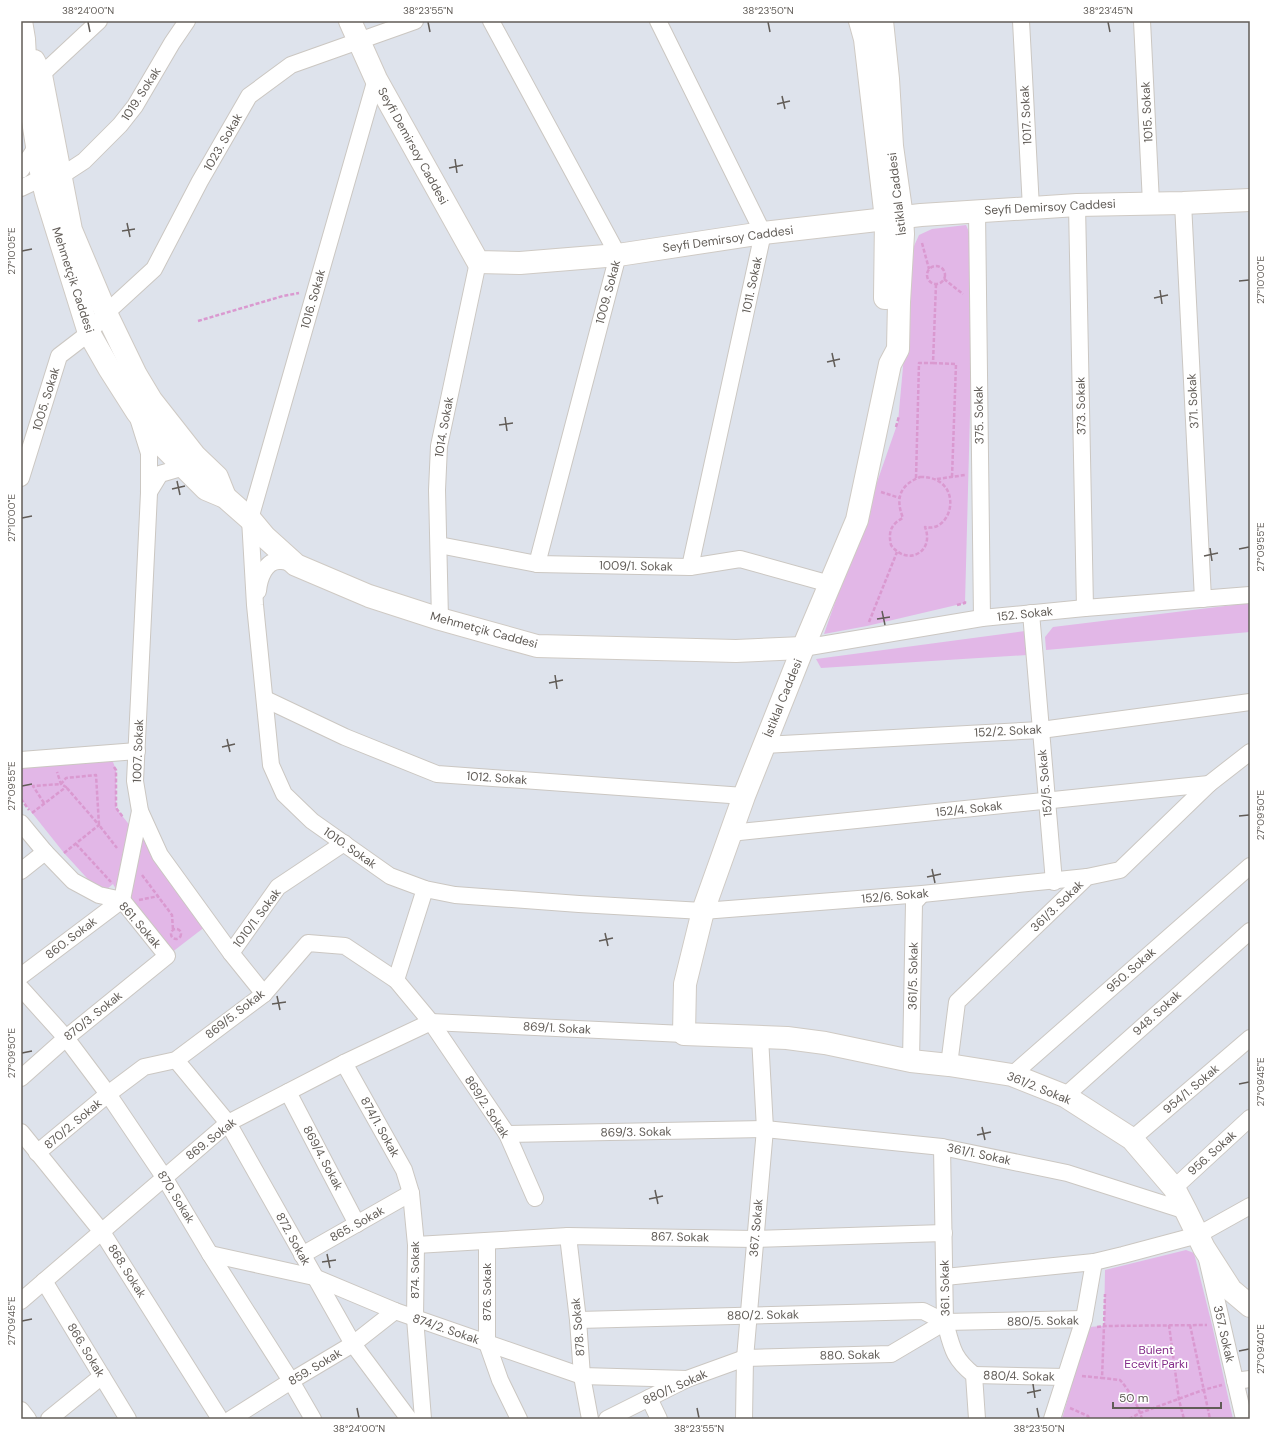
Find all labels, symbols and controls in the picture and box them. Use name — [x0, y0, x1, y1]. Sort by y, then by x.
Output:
text: 38°24'00"N — [62, 4, 114, 17]
text: 38°23'55"N — [403, 4, 453, 17]
text: 38°23'50"N — [742, 4, 794, 17]
text: 38°23'45"N — [1083, 4, 1133, 17]
street label: 1019. Sokak — [118, 64, 164, 124]
street label: 1015. Sokak — [1137, 81, 1157, 143]
street label: Seyfi Demirsoy Caddesi — [374, 85, 452, 208]
street label: 1017. Sokak — [1016, 85, 1036, 145]
street label: 1023. Sokak — [200, 110, 246, 174]
street label: İstiklal Caddesi — [884, 152, 910, 236]
street label: Seyfi Demirsoy Caddesi — [984, 196, 1116, 218]
street label: Seyfi Demirsoy Caddesi — [662, 222, 794, 256]
street label: Mehmetçik Caddesi — [48, 225, 98, 335]
text: 27°10'05"E — [5, 227, 18, 275]
street label: 1011. Sokak — [738, 255, 766, 315]
text: 27°10'00"E — [1254, 256, 1267, 304]
street label: 1009. Sokak — [592, 258, 624, 326]
street label: 1016. Sokak — [297, 267, 329, 331]
street label: 1005. Sokak — [29, 365, 63, 433]
street label: 371. Sokak — [1184, 373, 1202, 429]
street label: 373. Sokak — [1072, 377, 1090, 435]
street label: 375. Sokak — [970, 386, 988, 444]
street label: 1014. Sokak — [431, 395, 457, 459]
text: 27°10'00"E — [5, 494, 18, 542]
text: 27°09'55"E — [1254, 522, 1267, 572]
street label: 1009/1. Sokak — [599, 557, 673, 575]
street label: 152. Sokak — [996, 603, 1054, 625]
street label: Mehmetçik Caddesi — [429, 608, 540, 652]
street label: İstiklal Caddesi — [760, 656, 806, 740]
street label: 1007. Sokak — [129, 719, 147, 783]
street label: 152/2. Sokak — [974, 721, 1042, 741]
street label: 152/5. Sokak — [1034, 749, 1056, 817]
text: 27°09'55"E — [5, 761, 18, 811]
street label: 1012. Sokak — [466, 768, 528, 788]
text: 27°09'50"E — [1254, 790, 1267, 840]
street label: 152/4. Sokak — [935, 798, 1003, 820]
street label: 1010. Sokak — [320, 824, 380, 872]
street label: 361/3. Sokak — [1027, 877, 1087, 935]
street label: 1010/1. Sokak — [230, 885, 284, 951]
street label: 152/6. Sokak — [861, 885, 929, 907]
street label: 861. Sokak — [115, 898, 165, 952]
street label: 860. Sokak — [42, 913, 100, 963]
street label: 361/5. Sokak — [904, 942, 922, 1010]
street label: 950. Sokak — [1103, 944, 1159, 996]
street label: 869/5. Sokak — [202, 986, 268, 1042]
street label: 948. Sokak — [1129, 987, 1185, 1039]
street label: 870/3. Sokak — [61, 988, 125, 1044]
street label: 869/1. Sokak — [523, 1018, 591, 1038]
text: 27°09'50"E — [5, 1028, 18, 1078]
text: 27°09'45"E — [1254, 1057, 1267, 1107]
street label: 954/1. Sokak — [1160, 1061, 1222, 1117]
street label: 361/2. Sokak — [1004, 1068, 1074, 1108]
street label: 869/2. Sokak — [461, 1073, 513, 1141]
street label: 874/1. Sokak — [357, 1094, 403, 1160]
street label: 870/2. Sokak — [41, 1095, 105, 1153]
street label: 869. Sokak — [182, 1114, 240, 1164]
street label: 869/4. Sokak — [299, 1123, 347, 1193]
street label: 869/3. Sokak — [600, 1123, 672, 1141]
street label: 956. Sokak — [1184, 1127, 1240, 1179]
street label: 361/1. Sokak — [946, 1139, 1012, 1169]
street label: 870. Sokak — [154, 1168, 198, 1226]
street label: 367. Sokak — [745, 1198, 767, 1258]
street label: 865. Sokak — [327, 1202, 387, 1246]
street label: 872. Sokak — [272, 1210, 314, 1268]
street label: 867. Sokak — [651, 1228, 709, 1246]
street label: 868. Sokak — [104, 1241, 150, 1301]
street label: 874. Sokak — [407, 1241, 423, 1299]
street label: 361. Sokak — [937, 1260, 953, 1316]
street label: 876. Sokak — [479, 1263, 495, 1321]
text: 27°09'45"E — [5, 1296, 18, 1346]
street label: 878. Sokak — [567, 1297, 589, 1357]
street label: 357. Sokak — [1210, 1304, 1238, 1364]
street label: 880/2. Sokak — [727, 1306, 799, 1324]
street label: 874/2. Sokak — [410, 1310, 482, 1348]
street label: 880/5. Sokak — [1007, 1312, 1079, 1330]
street label: 866. Sokak — [64, 1320, 108, 1380]
text: 27°09'40"E — [1254, 1324, 1267, 1374]
park label: Bülent Ecevit Parkı — [1124, 1342, 1188, 1372]
street label: 859. Sokak — [285, 1345, 345, 1389]
street label: 880. Sokak — [820, 1346, 880, 1364]
street label: 880/1. Sokak — [640, 1366, 710, 1408]
street label: 880/4. Sokak — [983, 1367, 1055, 1385]
scale bar — [1113, 1384, 1221, 1410]
text: 50 m — [1119, 1390, 1148, 1406]
text: 38°24'00"N — [333, 1422, 385, 1435]
text: 38°23'55"N — [674, 1422, 724, 1435]
text: 38°23'50"N — [1013, 1422, 1065, 1435]

